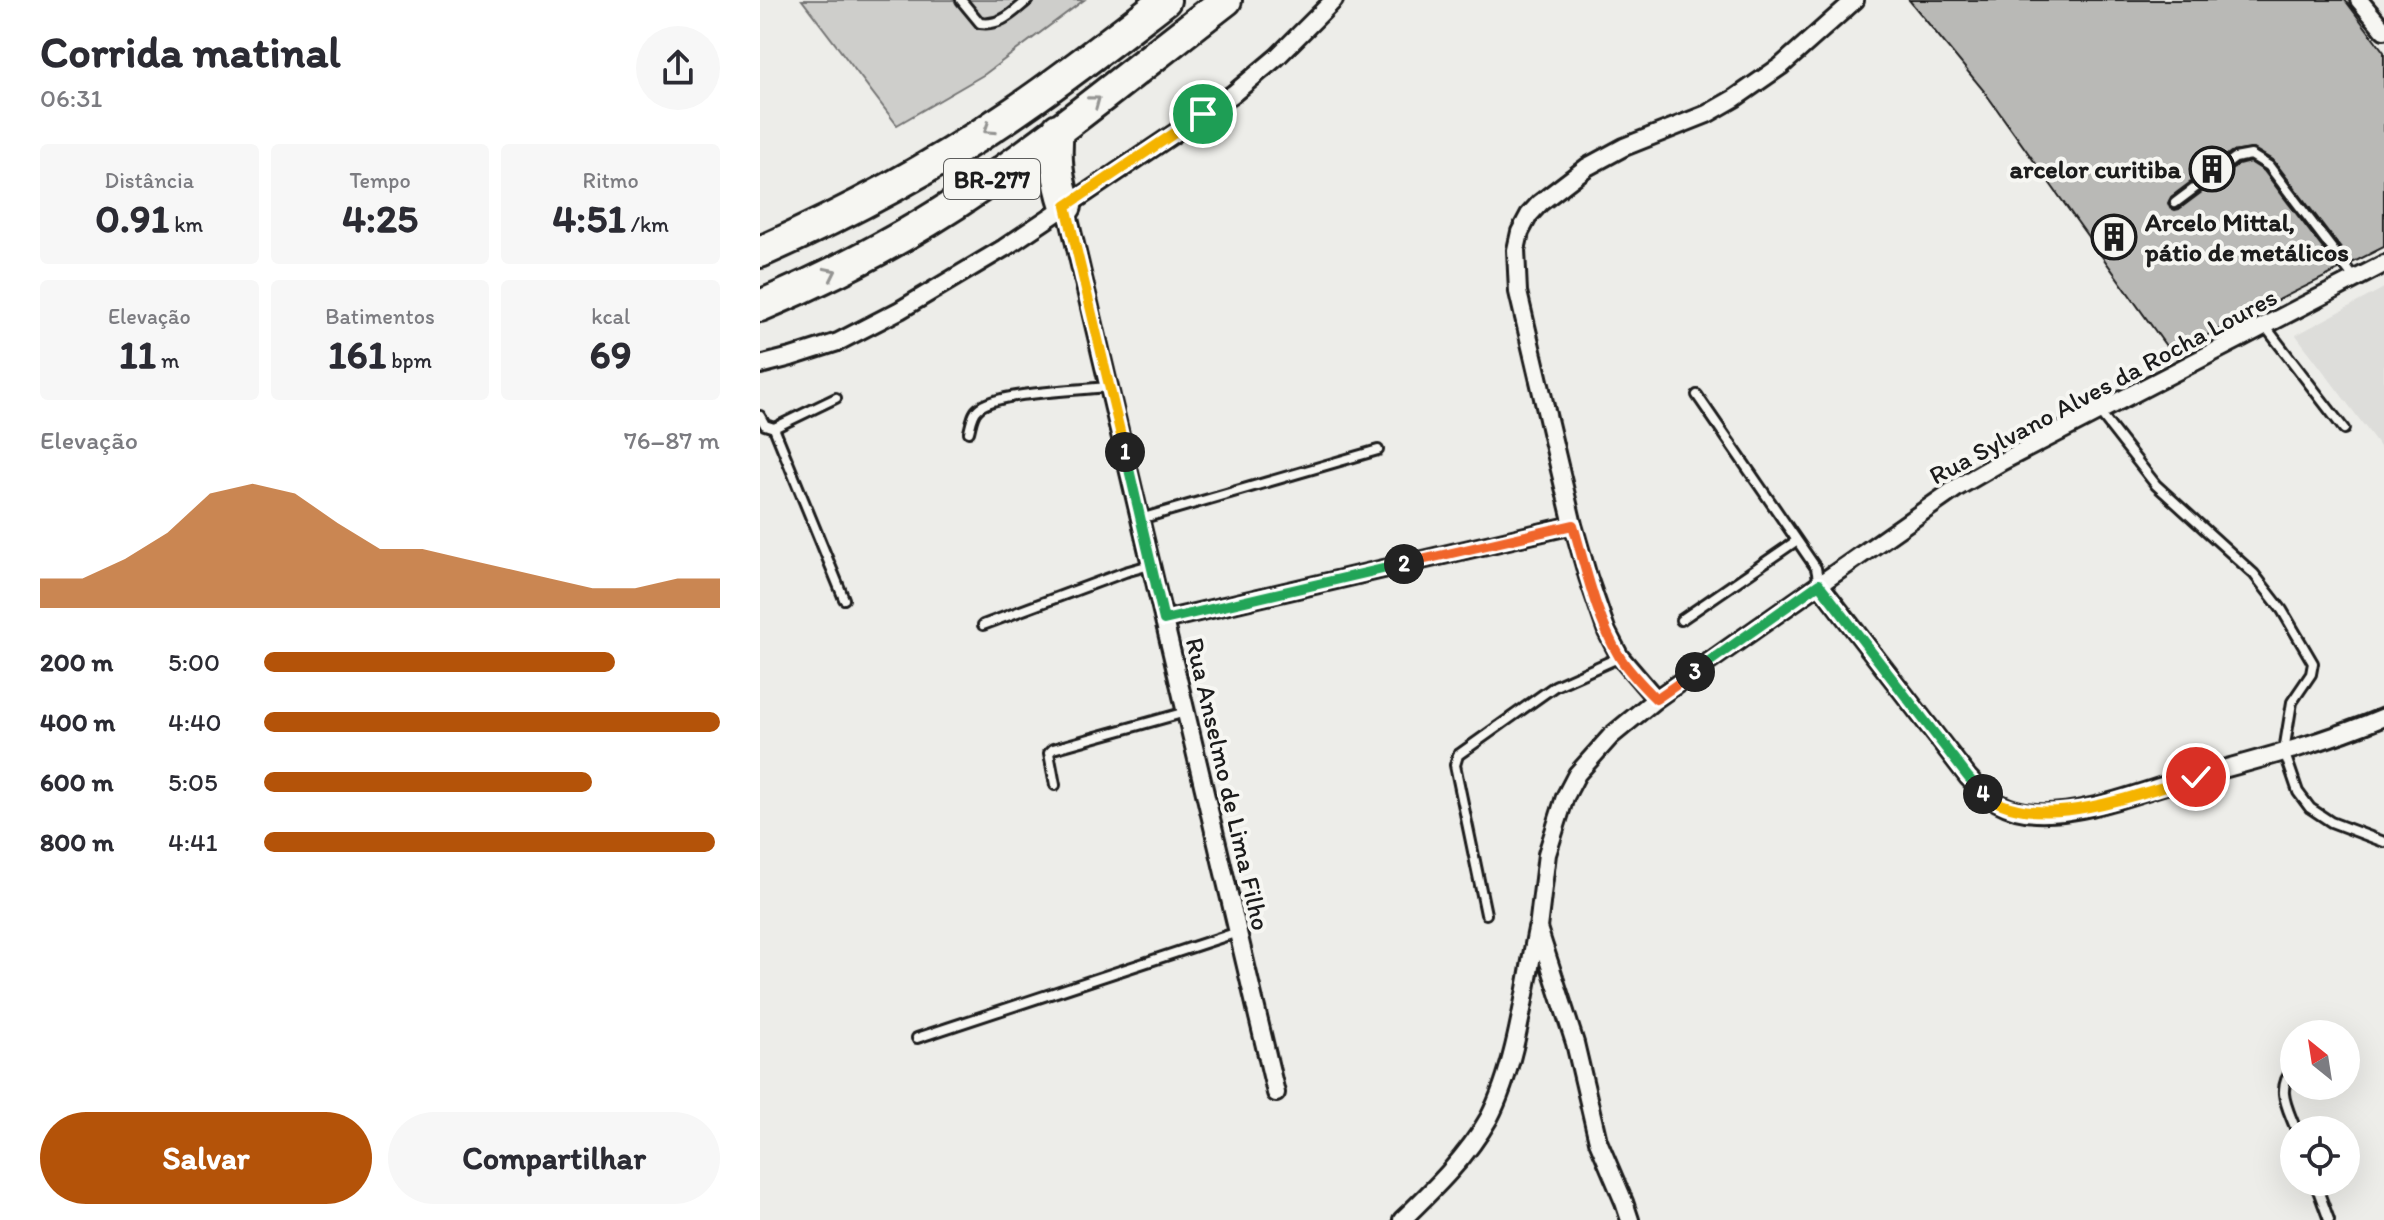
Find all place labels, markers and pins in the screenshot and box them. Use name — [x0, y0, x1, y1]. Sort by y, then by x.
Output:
pin — [1169, 80, 1237, 148]
building icon: arcelor curitiba — [2188, 145, 2236, 193]
place label: arcelor curitiba — [2010, 153, 2181, 185]
place label: Arcelo Mittal, pátio de metálicos — [2144, 206, 2349, 268]
building icon: Arcelo Mittal, pátio de metálicos — [2090, 213, 2138, 261]
pin: 1 — [1105, 432, 1145, 472]
pin: 2 — [1384, 544, 1424, 584]
pin: 3 — [1675, 652, 1715, 692]
pin — [2162, 743, 2230, 811]
pin: 4 — [1963, 774, 2003, 814]

